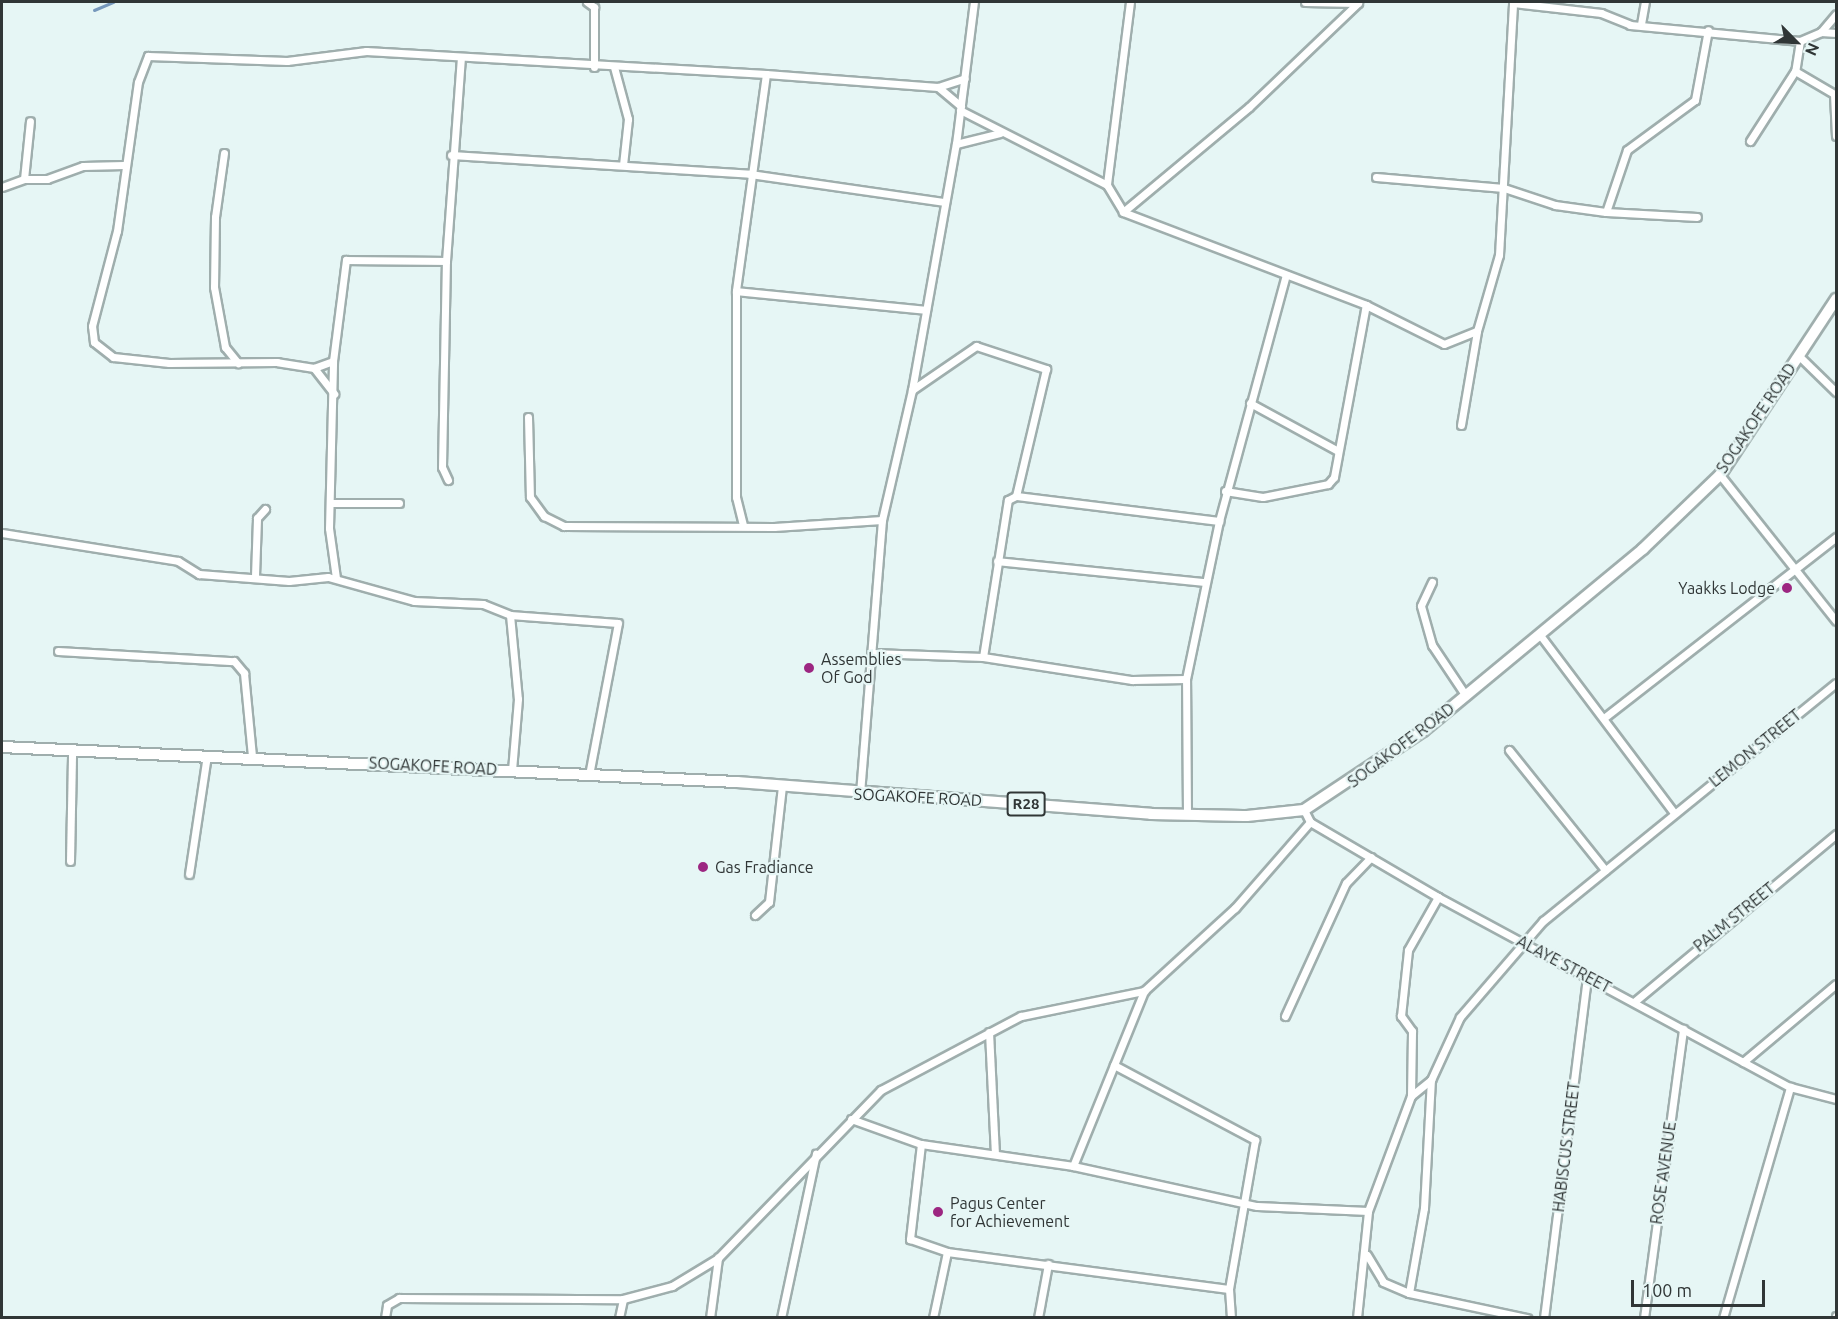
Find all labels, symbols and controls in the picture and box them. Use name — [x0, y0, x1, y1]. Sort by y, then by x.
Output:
north arrow — [1766, 12, 1826, 72]
text: N — [1802, 40, 1823, 58]
street label: SOGAKOFE ROAD — [1712, 359, 1800, 477]
place label: Yaakks Lodge — [1678, 578, 1775, 598]
marker: Yaakks Lodge — [1780, 581, 1794, 595]
place label: Assemblies Of God — [821, 649, 901, 687]
marker: Assemblies Of God — [802, 661, 816, 675]
street label: SOGAKOFE ROAD — [1344, 699, 1458, 791]
street label: LEMON STREET — [1705, 705, 1805, 791]
street label: SOGAKOFE ROAD — [368, 753, 498, 779]
street label: SOGAKOFE ROAD — [853, 784, 983, 810]
road number: R28 — [1006, 792, 1046, 816]
place label: Gas Fradiance — [715, 857, 814, 877]
marker: Gas Fradiance — [696, 860, 710, 874]
street label: PALM STREET — [1689, 878, 1779, 956]
street label: ALAYE STREET — [1513, 931, 1615, 997]
street label: HABISCUS STREET — [1548, 1081, 1584, 1213]
street label: ROSE AVENUE — [1646, 1120, 1680, 1226]
place label: Pagus Center for Achievement — [950, 1193, 1070, 1231]
marker: Pagus Center for Achievement — [931, 1205, 945, 1219]
scale bar — [1634, 1268, 1768, 1306]
text: 100 m — [1642, 1280, 1692, 1300]

